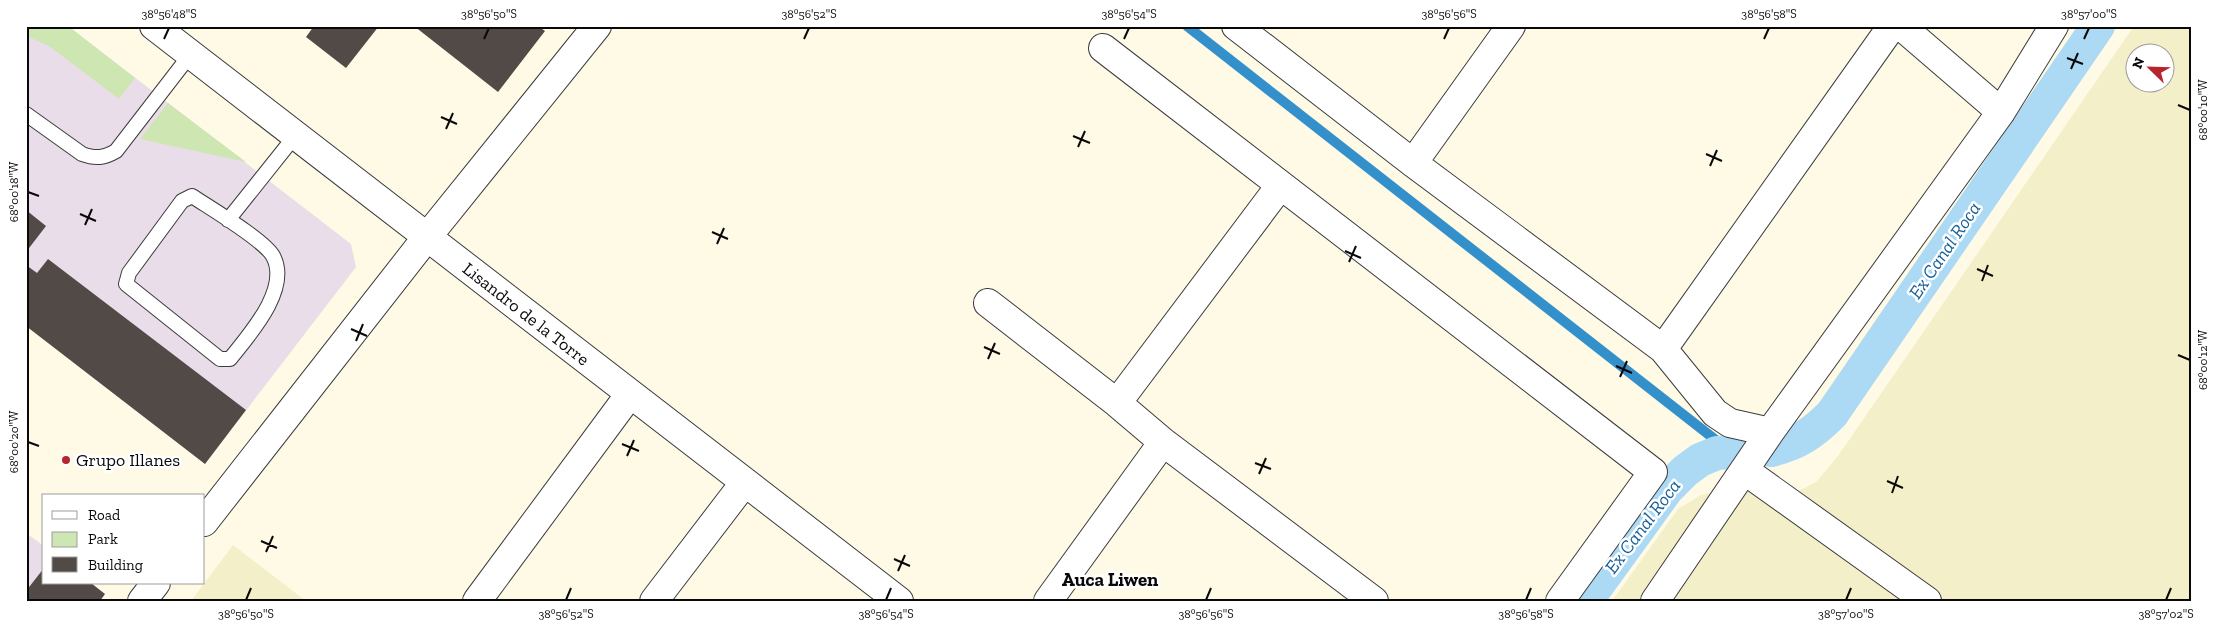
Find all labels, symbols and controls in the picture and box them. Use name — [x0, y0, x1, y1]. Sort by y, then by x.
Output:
text: 38°56'48"S — [141, 7, 197, 21]
text: 38°56'50"S — [461, 7, 517, 21]
text: 38°56'52"S — [781, 7, 837, 21]
text: 38°56'54"S — [1101, 7, 1157, 21]
text: 38°56'56"S — [1421, 7, 1477, 21]
text: 38°56'58"S — [1741, 7, 1797, 21]
text: 38°57'00"S — [2061, 7, 2117, 21]
north arrow — [2124, 42, 2174, 92]
text: N — [2129, 55, 2149, 71]
text: 68°00'10"W — [2196, 79, 2210, 140]
text: 68°00'18"W — [7, 161, 21, 222]
water label: Ex Canal Roca — [1904, 197, 1985, 303]
street label: Lisandro de la Torre — [458, 258, 594, 370]
text: 68°00'12"W — [2196, 329, 2210, 390]
text: 68°00'20"W — [7, 410, 21, 473]
place label: Grupo Illanes — [76, 449, 180, 471]
marker: Grupo Illanes — [60, 454, 72, 466]
water label: Ex Canal Roca — [1600, 475, 1685, 578]
legend — [42, 494, 205, 584]
text: Road — [88, 506, 121, 524]
text: Park — [88, 530, 118, 548]
text: Building — [88, 556, 143, 574]
district label: Auca Liwen — [1062, 568, 1159, 591]
text: 38°56'50"S — [218, 607, 274, 621]
text: 38°56'52"S — [538, 607, 594, 621]
text: 38°56'54"S — [858, 607, 914, 621]
text: 38°56'56"S — [1178, 607, 1234, 621]
text: 38°56'58"S — [1498, 607, 1554, 621]
text: 38°57'00"S — [1818, 607, 1874, 621]
text: 38°57'02"S — [2138, 607, 2194, 621]

